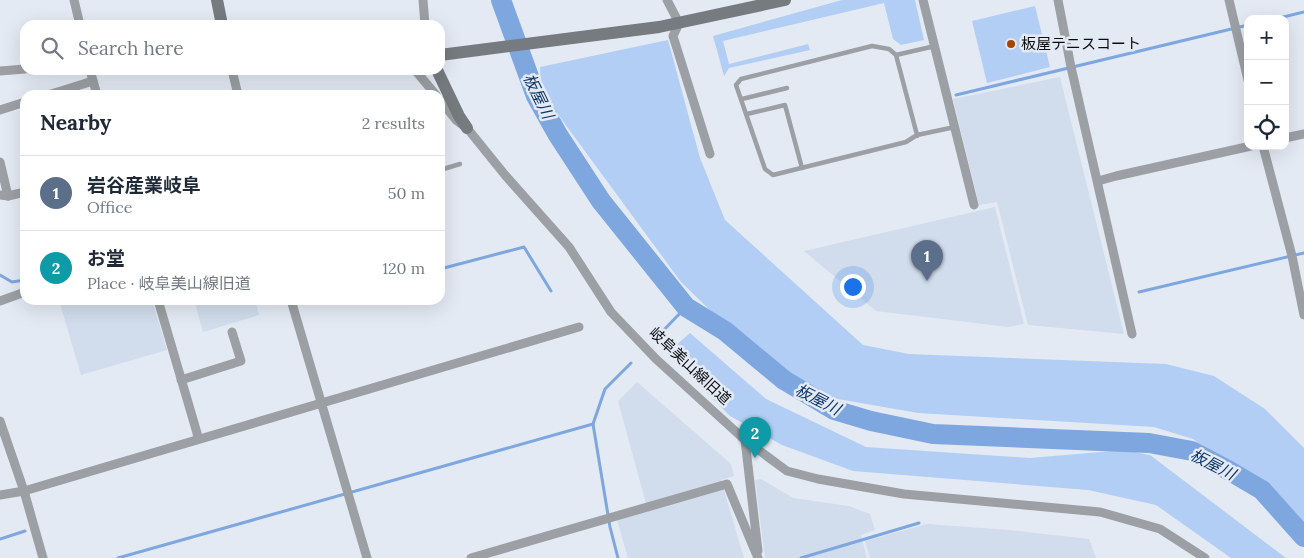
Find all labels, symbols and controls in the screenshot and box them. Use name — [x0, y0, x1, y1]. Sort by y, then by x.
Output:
map controls — [1244, 15, 1289, 150]
button: + — [1244, 15, 1289, 60]
search box — [20, 20, 445, 75]
icon: search — [38, 34, 66, 62]
place label: 板屋テニスコート — [1021, 34, 1141, 53]
text: Search here — [78, 36, 184, 60]
marker: 板屋テニスコート — [1005, 38, 1017, 50]
button: − — [1244, 60, 1289, 105]
water label: 板屋川 — [519, 70, 559, 124]
button: locate — [1244, 105, 1289, 150]
text: Nearby — [40, 109, 111, 136]
text: 2 results — [362, 113, 425, 133]
text: 岩谷産業岐阜 — [87, 173, 201, 197]
text: 1 — [53, 183, 59, 203]
text: 50 m — [388, 183, 425, 203]
text: Office — [87, 197, 132, 217]
pin: 1 — [911, 240, 943, 281]
text: お堂 — [87, 246, 125, 270]
text: 2 — [52, 258, 60, 278]
text: 120 m — [382, 258, 425, 278]
text: Place · 岐阜美山線旧道 — [87, 273, 251, 293]
your location — [840, 274, 866, 300]
street label: 岐阜美山線旧道 — [645, 323, 735, 408]
water label: 板屋川 — [792, 379, 846, 420]
pin: 2 — [739, 417, 771, 458]
water label: 板屋川 — [1187, 444, 1241, 485]

